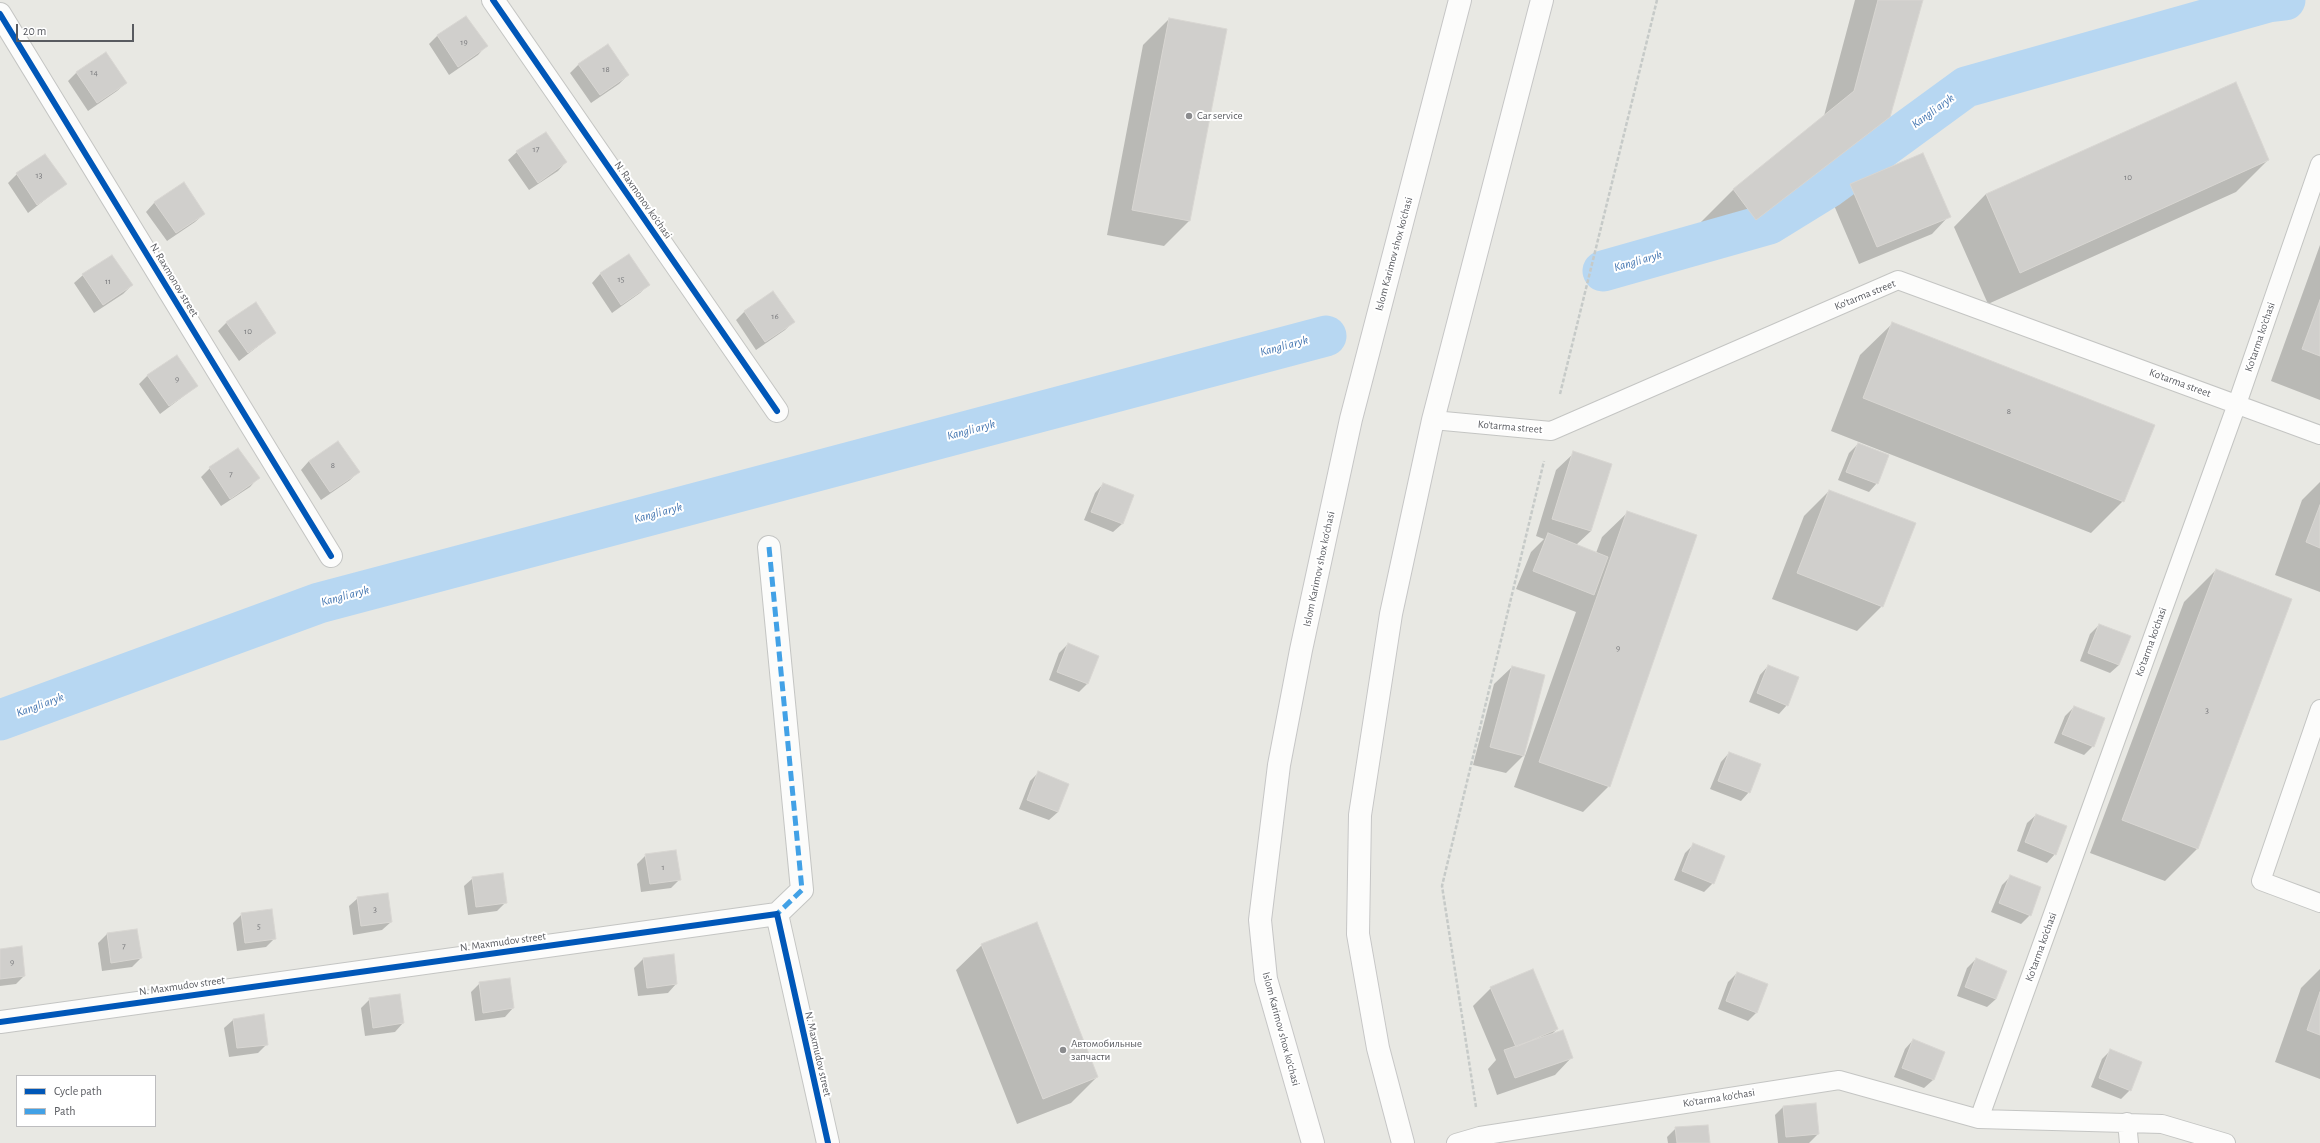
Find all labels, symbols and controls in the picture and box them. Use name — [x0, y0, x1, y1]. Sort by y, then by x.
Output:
scale bar — [18, 16, 136, 42]
text: 20 m — [23, 25, 46, 37]
house number: 19 — [460, 37, 468, 47]
house number: 18 — [602, 64, 610, 74]
house number: 14 — [90, 67, 98, 77]
water label: Kangli aryk — [1909, 91, 1957, 131]
place label: Car service — [1197, 109, 1243, 123]
marker: Car service — [1184, 111, 1194, 121]
house number: 17 — [533, 144, 539, 154]
street label: N. Raxmonov ko'chasi — [611, 159, 675, 241]
house number: 13 — [36, 170, 42, 180]
house number: 10 — [2124, 172, 2132, 182]
street label: Islom Karimov shox ko'chasi — [1372, 196, 1416, 312]
street label: N. Raxmonov street — [147, 241, 201, 319]
water label: Kangli aryk — [1612, 247, 1664, 275]
house number: 15 — [618, 274, 624, 284]
house number: 11 — [105, 276, 111, 286]
street label: Ko'tarma street — [1833, 277, 1897, 313]
street label: Ko'tarma ko'chasi — [2242, 300, 2278, 374]
house number: 16 — [771, 311, 779, 321]
house number: 10 — [244, 326, 252, 336]
water label: Kangli aryk — [1258, 333, 1310, 359]
street label: Ko'tarma street — [2147, 366, 2213, 400]
house number: 9 — [175, 374, 179, 384]
house number: 8 — [2007, 406, 2011, 416]
water label: Kangli aryk — [945, 417, 997, 443]
street label: Ko'tarma street — [1477, 418, 1543, 436]
house number: 8 — [331, 460, 335, 470]
house number: 7 — [229, 469, 233, 479]
water label: Kangli aryk — [632, 500, 684, 526]
street label: Islom Karimov shox ko'chasi — [1300, 510, 1338, 628]
water label: Kangli aryk — [319, 583, 371, 609]
street label: Ko'tarma ko'chasi — [2132, 606, 2170, 678]
house number: 9 — [1616, 643, 1620, 653]
water label: Kangli aryk — [14, 690, 66, 720]
house number: 3 — [2205, 705, 2209, 715]
house number: 1 — [661, 862, 665, 872]
house number: 3 — [373, 904, 377, 914]
street label: Ko'tarma ko'chasi — [2022, 911, 2060, 983]
house number: 5 — [257, 921, 261, 931]
street label: N. Maxmudov street — [459, 929, 547, 955]
house number: 7 — [122, 941, 126, 951]
house number: 9 — [10, 957, 14, 967]
street label: Islom Karimov shox ko'chasi — [1259, 971, 1303, 1087]
street label: N. Maxmudov street — [138, 973, 226, 999]
street label: N. Maxmudov street — [802, 1010, 834, 1098]
place label: Автомобильные запчасти — [1071, 1037, 1142, 1063]
marker: Автомобильные запчасти — [1058, 1045, 1068, 1055]
legend — [16, 1075, 156, 1127]
text: Cycle path — [54, 1085, 102, 1097]
street label: Ko'tarma ko'chasi — [1682, 1086, 1756, 1110]
text: Path — [54, 1105, 76, 1117]

